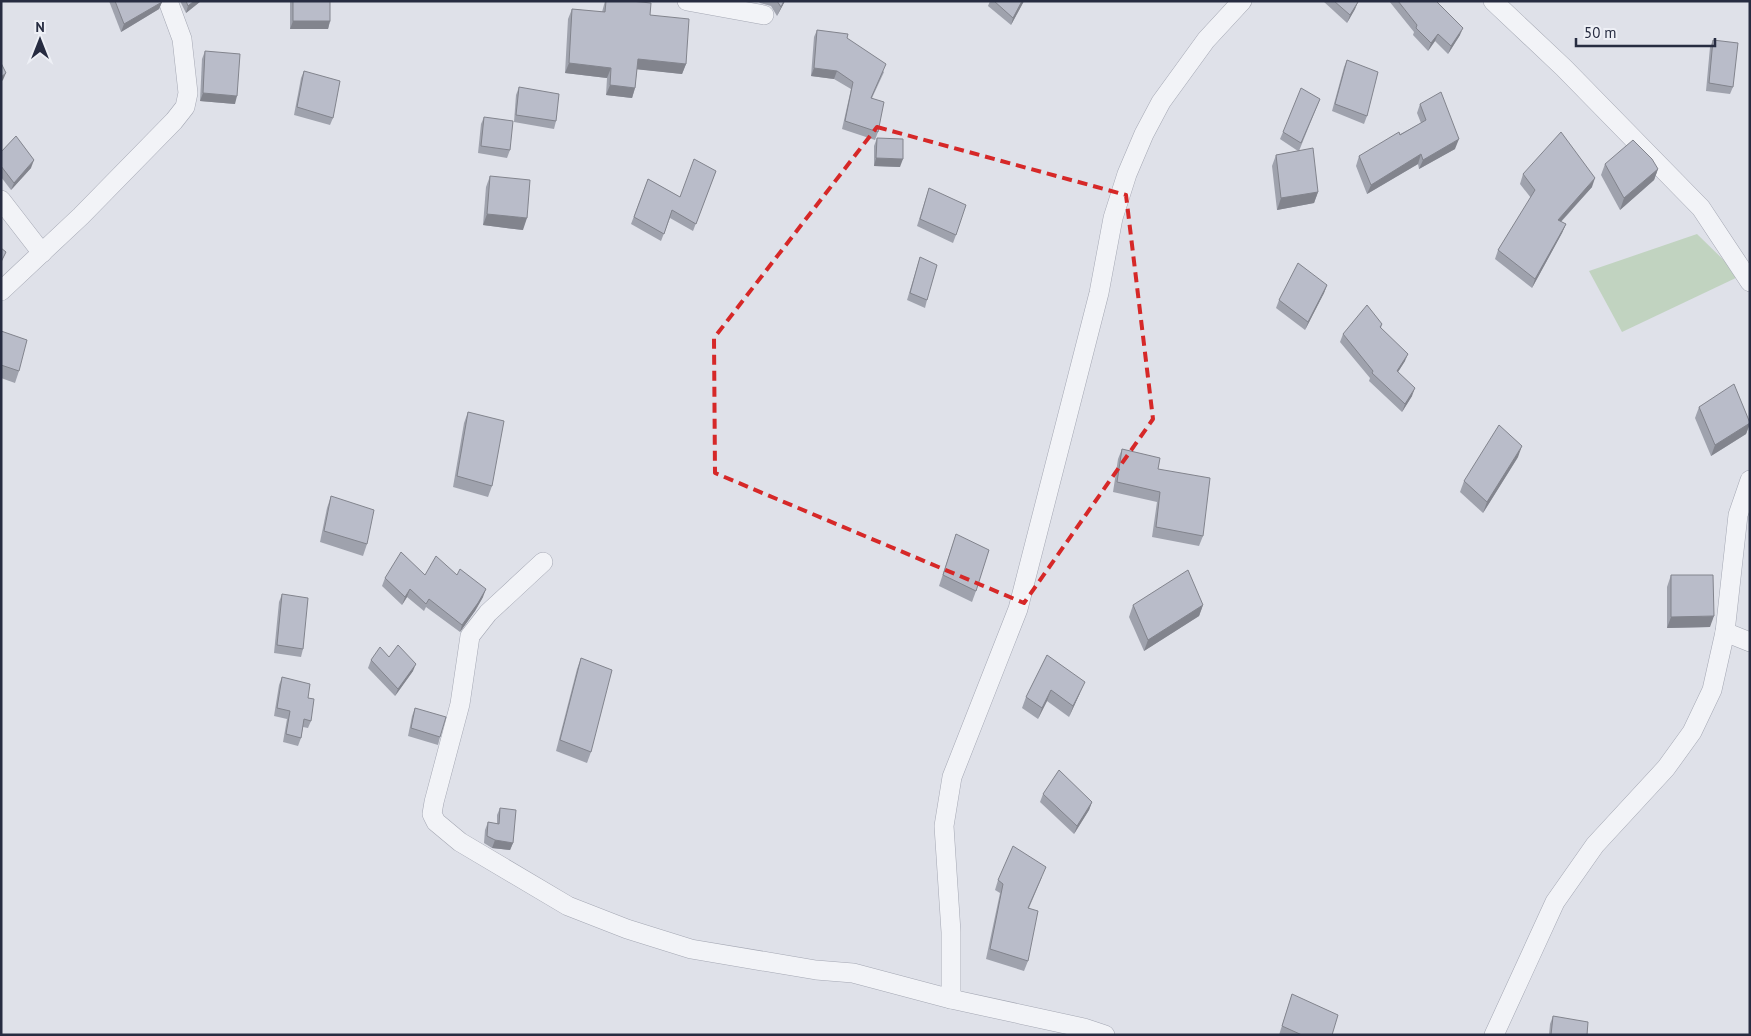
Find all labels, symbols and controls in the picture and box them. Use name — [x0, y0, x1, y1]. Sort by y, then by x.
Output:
north arrow — [15, 15, 65, 65]
scale bar — [1576, 15, 1715, 47]
text: N — [35, 18, 45, 36]
text: 50 m — [1584, 23, 1617, 42]

